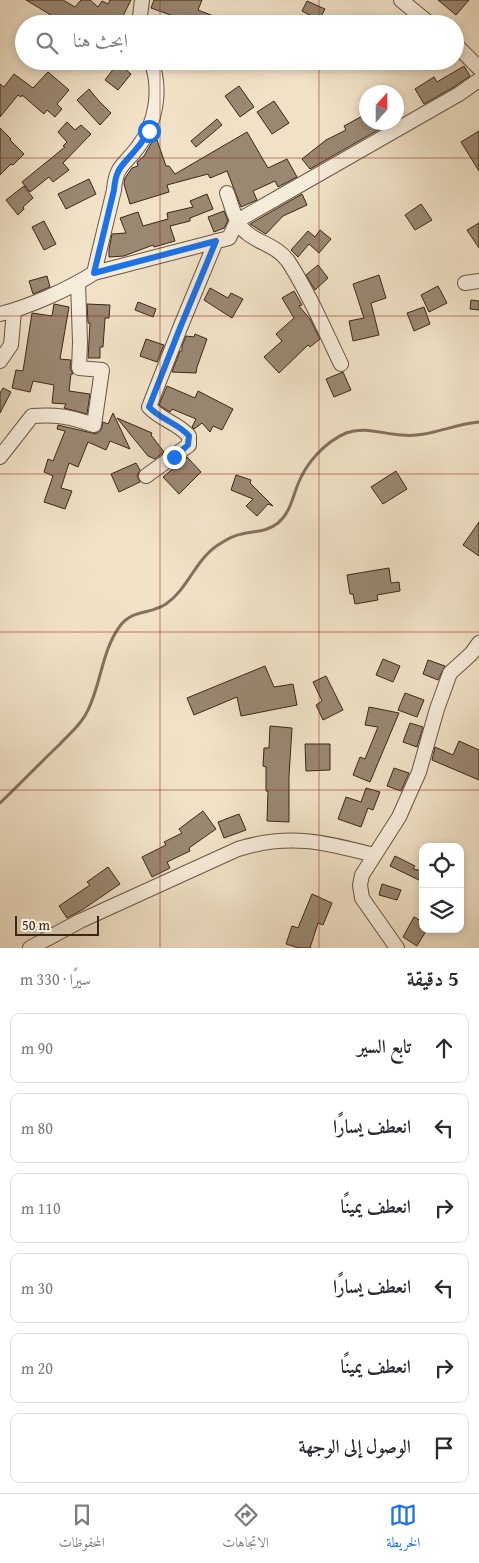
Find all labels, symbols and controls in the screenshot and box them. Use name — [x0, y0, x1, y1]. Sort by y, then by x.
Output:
search box — [15, 15, 464, 70]
text: ابحث هنا — [73, 26, 128, 54]
icon: search — [33, 29, 61, 57]
north arrow — [359, 85, 404, 130]
route start — [138, 120, 161, 143]
route end — [163, 446, 186, 469]
map controls — [419, 843, 464, 933]
button: locate — [419, 843, 464, 888]
button: layers — [419, 888, 464, 933]
scale bar — [15, 913, 99, 936]
text: 50 m — [22, 915, 50, 935]
text: 5 دقيقة — [407, 963, 459, 994]
text: سيرًا · 330 m — [20, 967, 91, 991]
text: تابع السير — [357, 1032, 411, 1060]
icon: ahead — [430, 1034, 458, 1062]
text: 90 m — [21, 1036, 53, 1060]
text: انعطف يسارًا — [333, 1112, 411, 1140]
icon: left — [430, 1114, 458, 1142]
text: 80 m — [21, 1116, 53, 1140]
text: انعطف يمينًا — [341, 1192, 411, 1220]
icon: right — [430, 1194, 458, 1222]
text: 110 m — [21, 1196, 61, 1220]
text: انعطف يسارًا — [333, 1272, 411, 1300]
icon: left — [430, 1274, 458, 1302]
text: 30 m — [21, 1276, 53, 1300]
text: انعطف يمينًا — [341, 1352, 411, 1380]
icon: right — [430, 1354, 458, 1382]
text: 20 m — [21, 1356, 53, 1380]
text: الوصول إلى الوجهة — [299, 1432, 411, 1460]
icon: arrive — [430, 1434, 458, 1462]
tab: المحفوظات — [59, 1501, 105, 1556]
tab: الاتجاهات — [222, 1501, 269, 1556]
tab: الخريطة — [386, 1501, 420, 1556]

